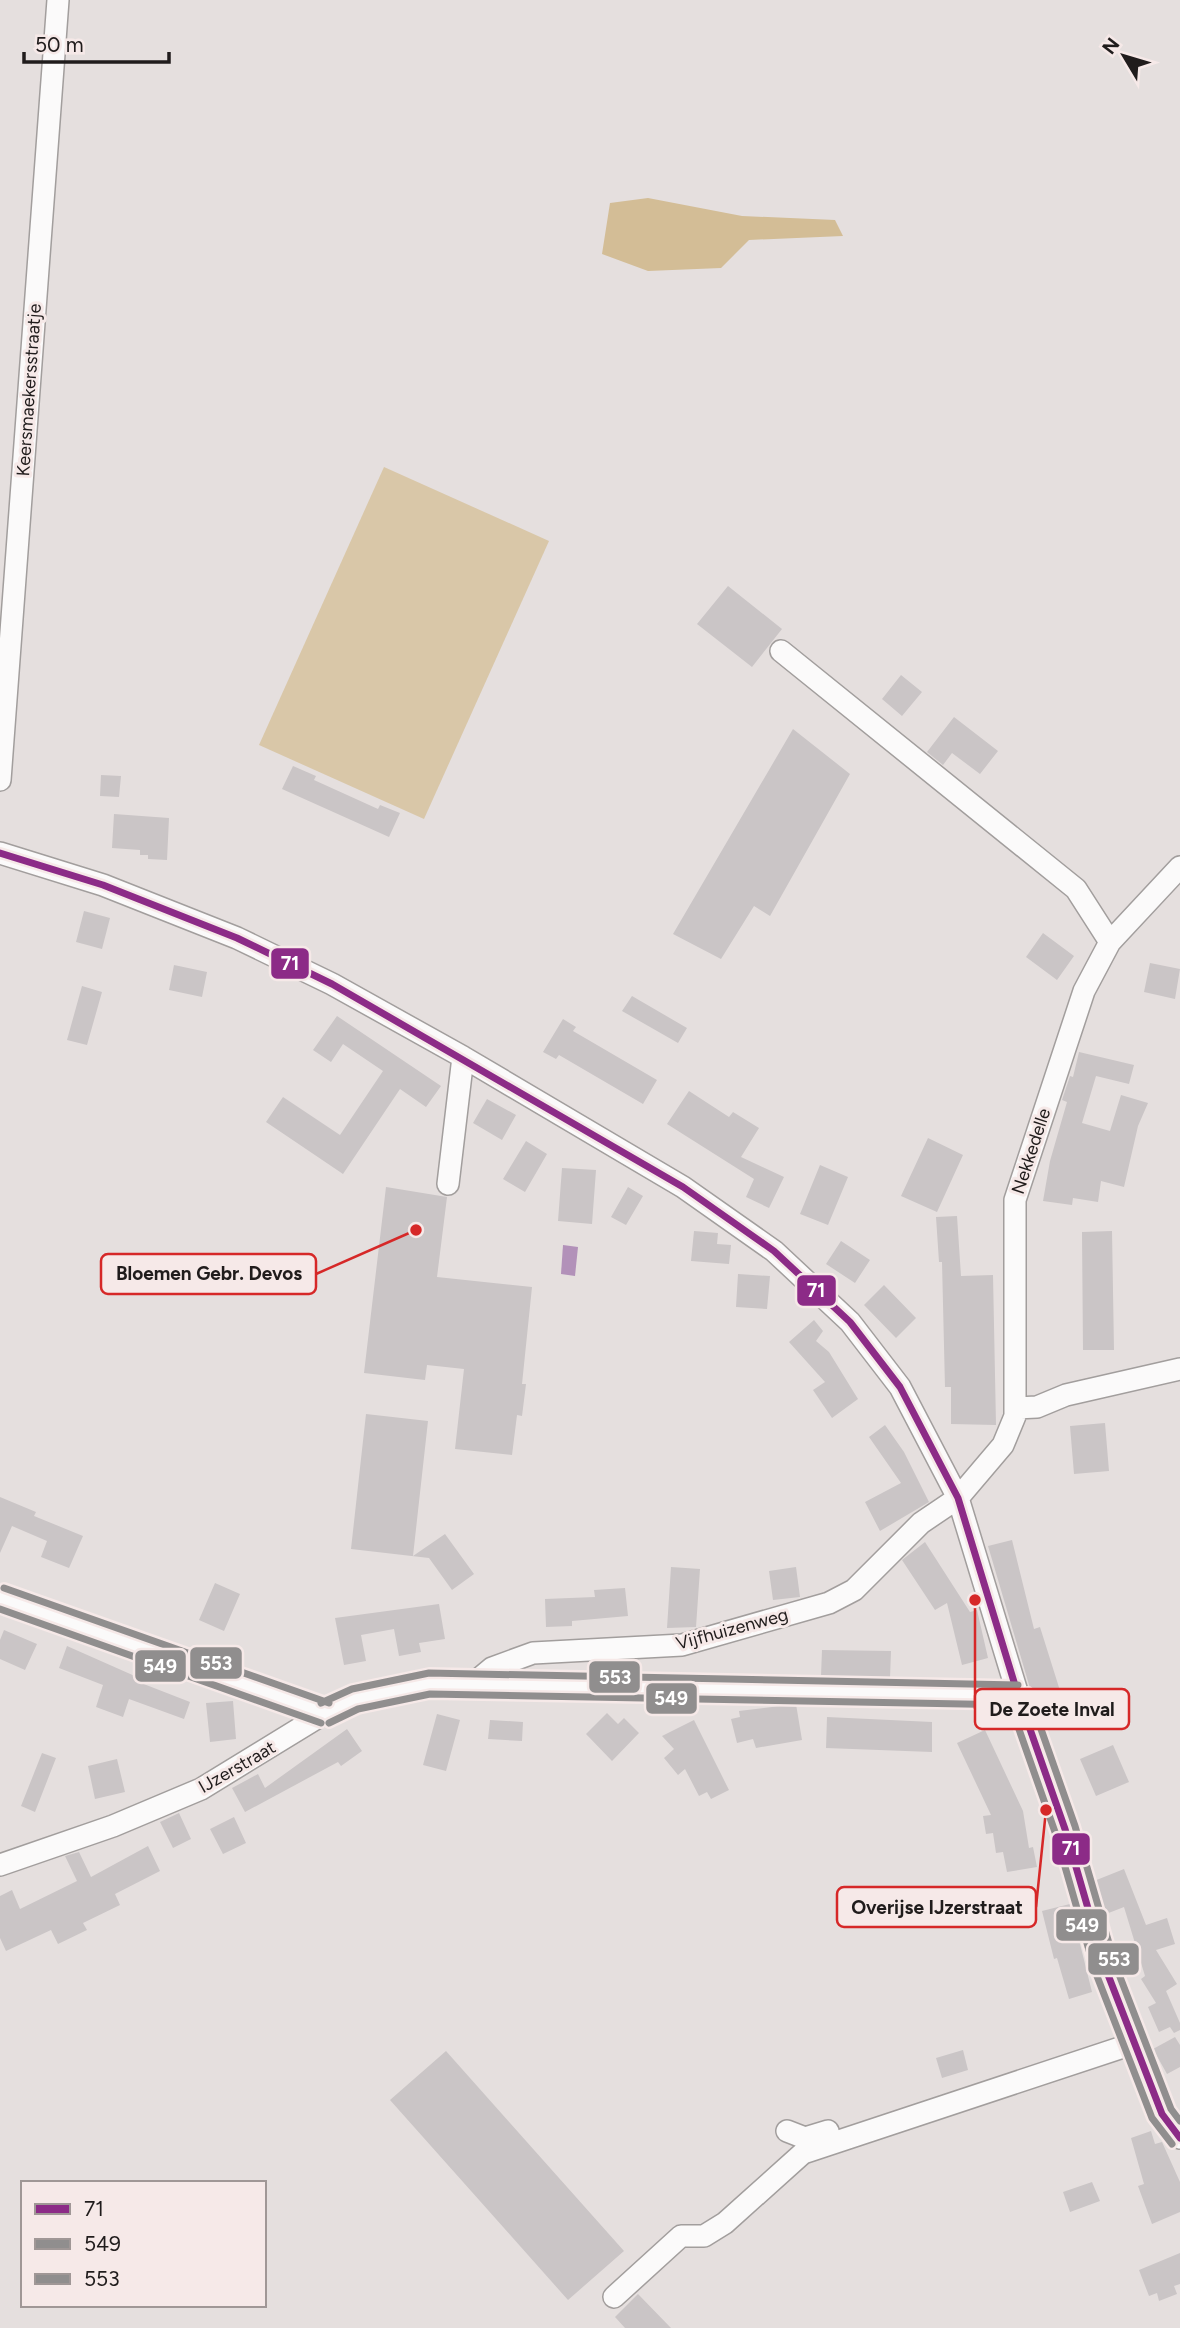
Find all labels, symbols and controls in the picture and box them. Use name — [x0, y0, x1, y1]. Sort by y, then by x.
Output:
scale bar — [24, 21, 170, 65]
north arrow — [1089, 21, 1159, 91]
text: 50 m — [35, 32, 84, 57]
text: N — [1097, 33, 1125, 59]
street label: Keersmaekersstraatje — [12, 303, 46, 477]
line badge: 71 — [270, 947, 310, 980]
text: 71 — [281, 952, 299, 975]
street label: Nekkedelle — [1007, 1105, 1055, 1197]
callout: Bloemen Gebr. Devos — [101, 1254, 316, 1294]
text: Bloemen Gebr. Devos — [116, 1262, 302, 1285]
line badge: 71 — [796, 1274, 837, 1307]
text: 71 — [807, 1279, 825, 1302]
street label: Vijfhuizenweg — [673, 1603, 791, 1655]
line badge: 553 — [189, 1646, 243, 1680]
line badge: 549 — [134, 1649, 187, 1683]
text: 553 — [200, 1652, 232, 1675]
text: 549 — [143, 1655, 177, 1678]
line badge: 553 — [588, 1660, 641, 1694]
text: 553 — [599, 1666, 631, 1689]
line badge: 549 — [645, 1682, 698, 1715]
text: 549 — [654, 1687, 688, 1710]
callout: De Zoete Inval — [975, 1689, 1129, 1729]
text: De Zoete Inval — [989, 1698, 1115, 1721]
street label: IJzerstraat — [195, 1736, 280, 1798]
line badge: 71 — [1051, 1832, 1091, 1866]
text: 71 — [1062, 1837, 1080, 1860]
callout: Overijse IJzerstraat — [837, 1887, 1036, 1927]
text: Overijse IJzerstraat — [851, 1896, 1023, 1919]
line badge: 549 — [1055, 1908, 1108, 1942]
text: 549 — [1065, 1914, 1099, 1937]
line badge: 553 — [1087, 1942, 1140, 1976]
text: 553 — [1098, 1948, 1130, 1971]
legend — [21, 2181, 266, 2307]
text: 71 — [84, 2196, 104, 2221]
text: 549 — [84, 2231, 121, 2256]
text: 553 — [84, 2266, 120, 2291]

